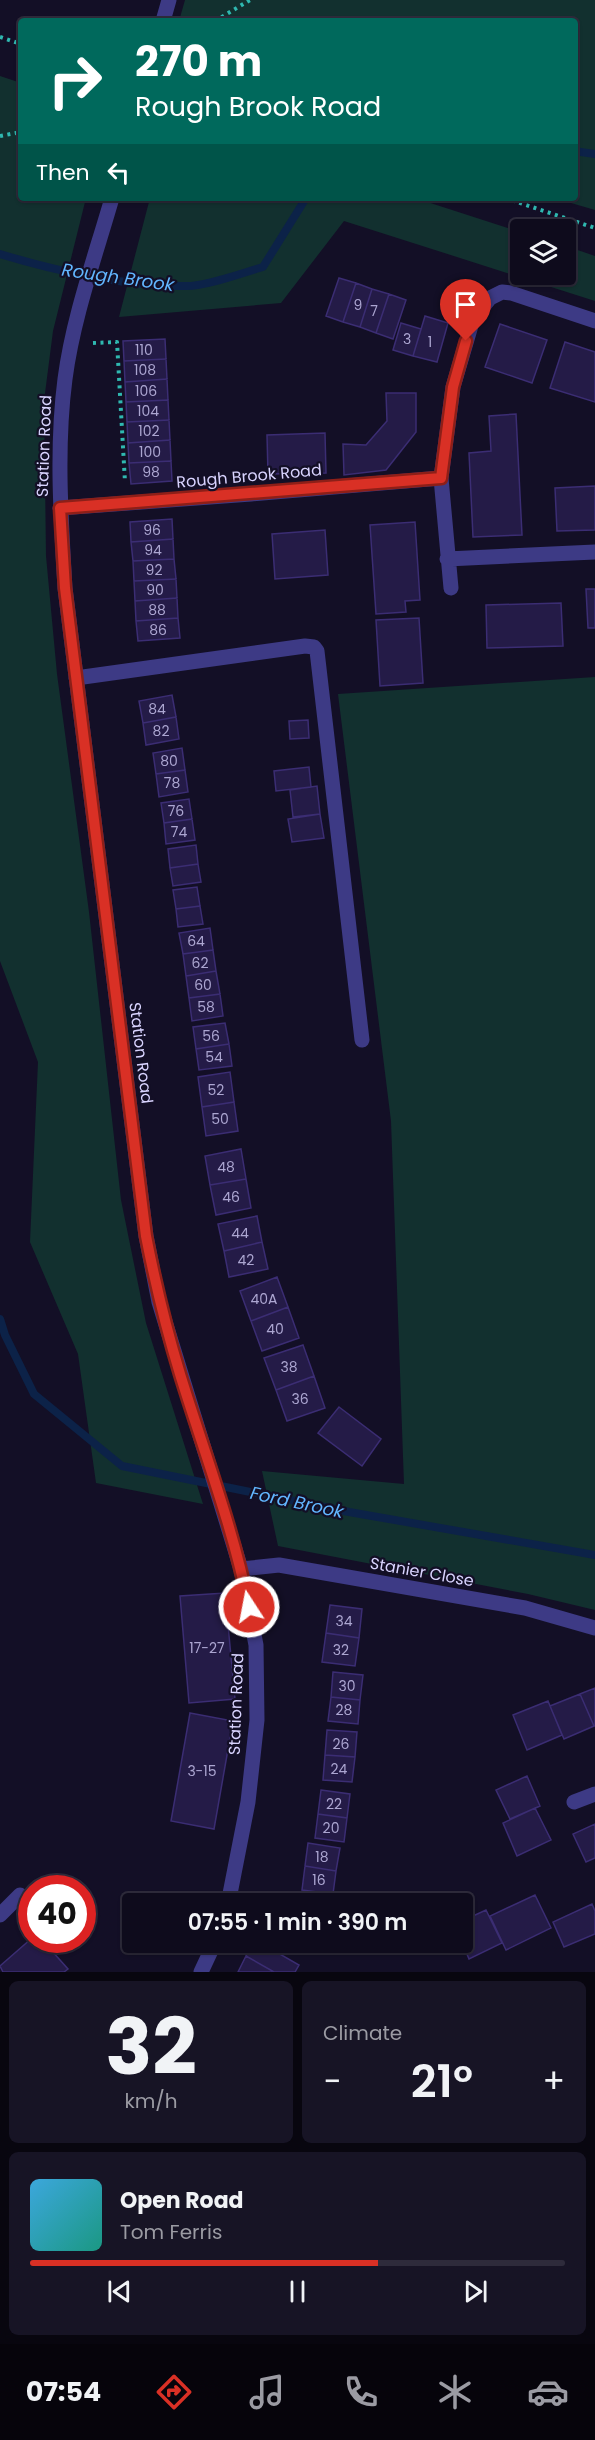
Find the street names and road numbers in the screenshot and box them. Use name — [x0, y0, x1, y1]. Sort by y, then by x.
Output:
street label: Station Road — [31, 395, 57, 497]
street label: Rough Brook Road — [175, 458, 323, 494]
street label: Station Road — [123, 1001, 159, 1105]
street label: Stanier Close — [368, 1552, 476, 1592]
street label: Station Road — [223, 1653, 249, 1755]

